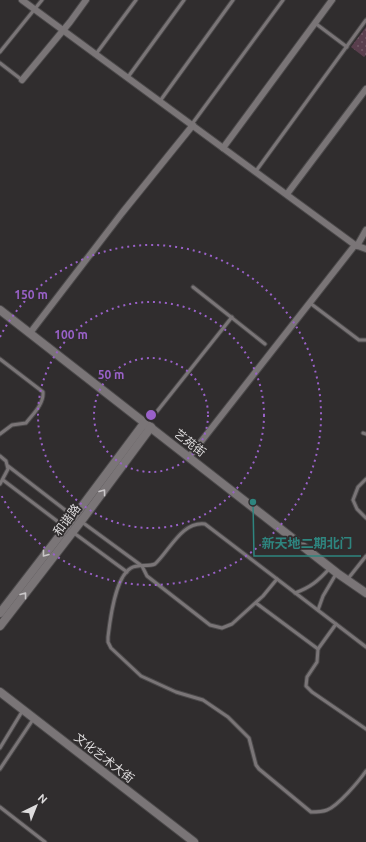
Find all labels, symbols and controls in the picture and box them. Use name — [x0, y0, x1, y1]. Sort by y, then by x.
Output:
text: 150 m — [14, 288, 48, 301]
text: 100 m — [54, 328, 88, 341]
text: 50 m — [98, 368, 124, 381]
centre of rings — [144, 408, 158, 422]
street label: 艺苑街 — [172, 426, 208, 459]
one-way arrow — [98, 489, 105, 496]
street label: 和谐路 — [51, 501, 83, 538]
callout: 新天地二期北门 — [254, 531, 361, 556]
text: 新天地二期北门 — [261, 536, 353, 550]
one-way arrow — [43, 550, 50, 557]
one-way arrow — [19, 592, 27, 599]
street label: 文化艺术大街 — [72, 730, 137, 785]
north arrow — [16, 786, 56, 826]
text: N — [36, 791, 50, 806]

